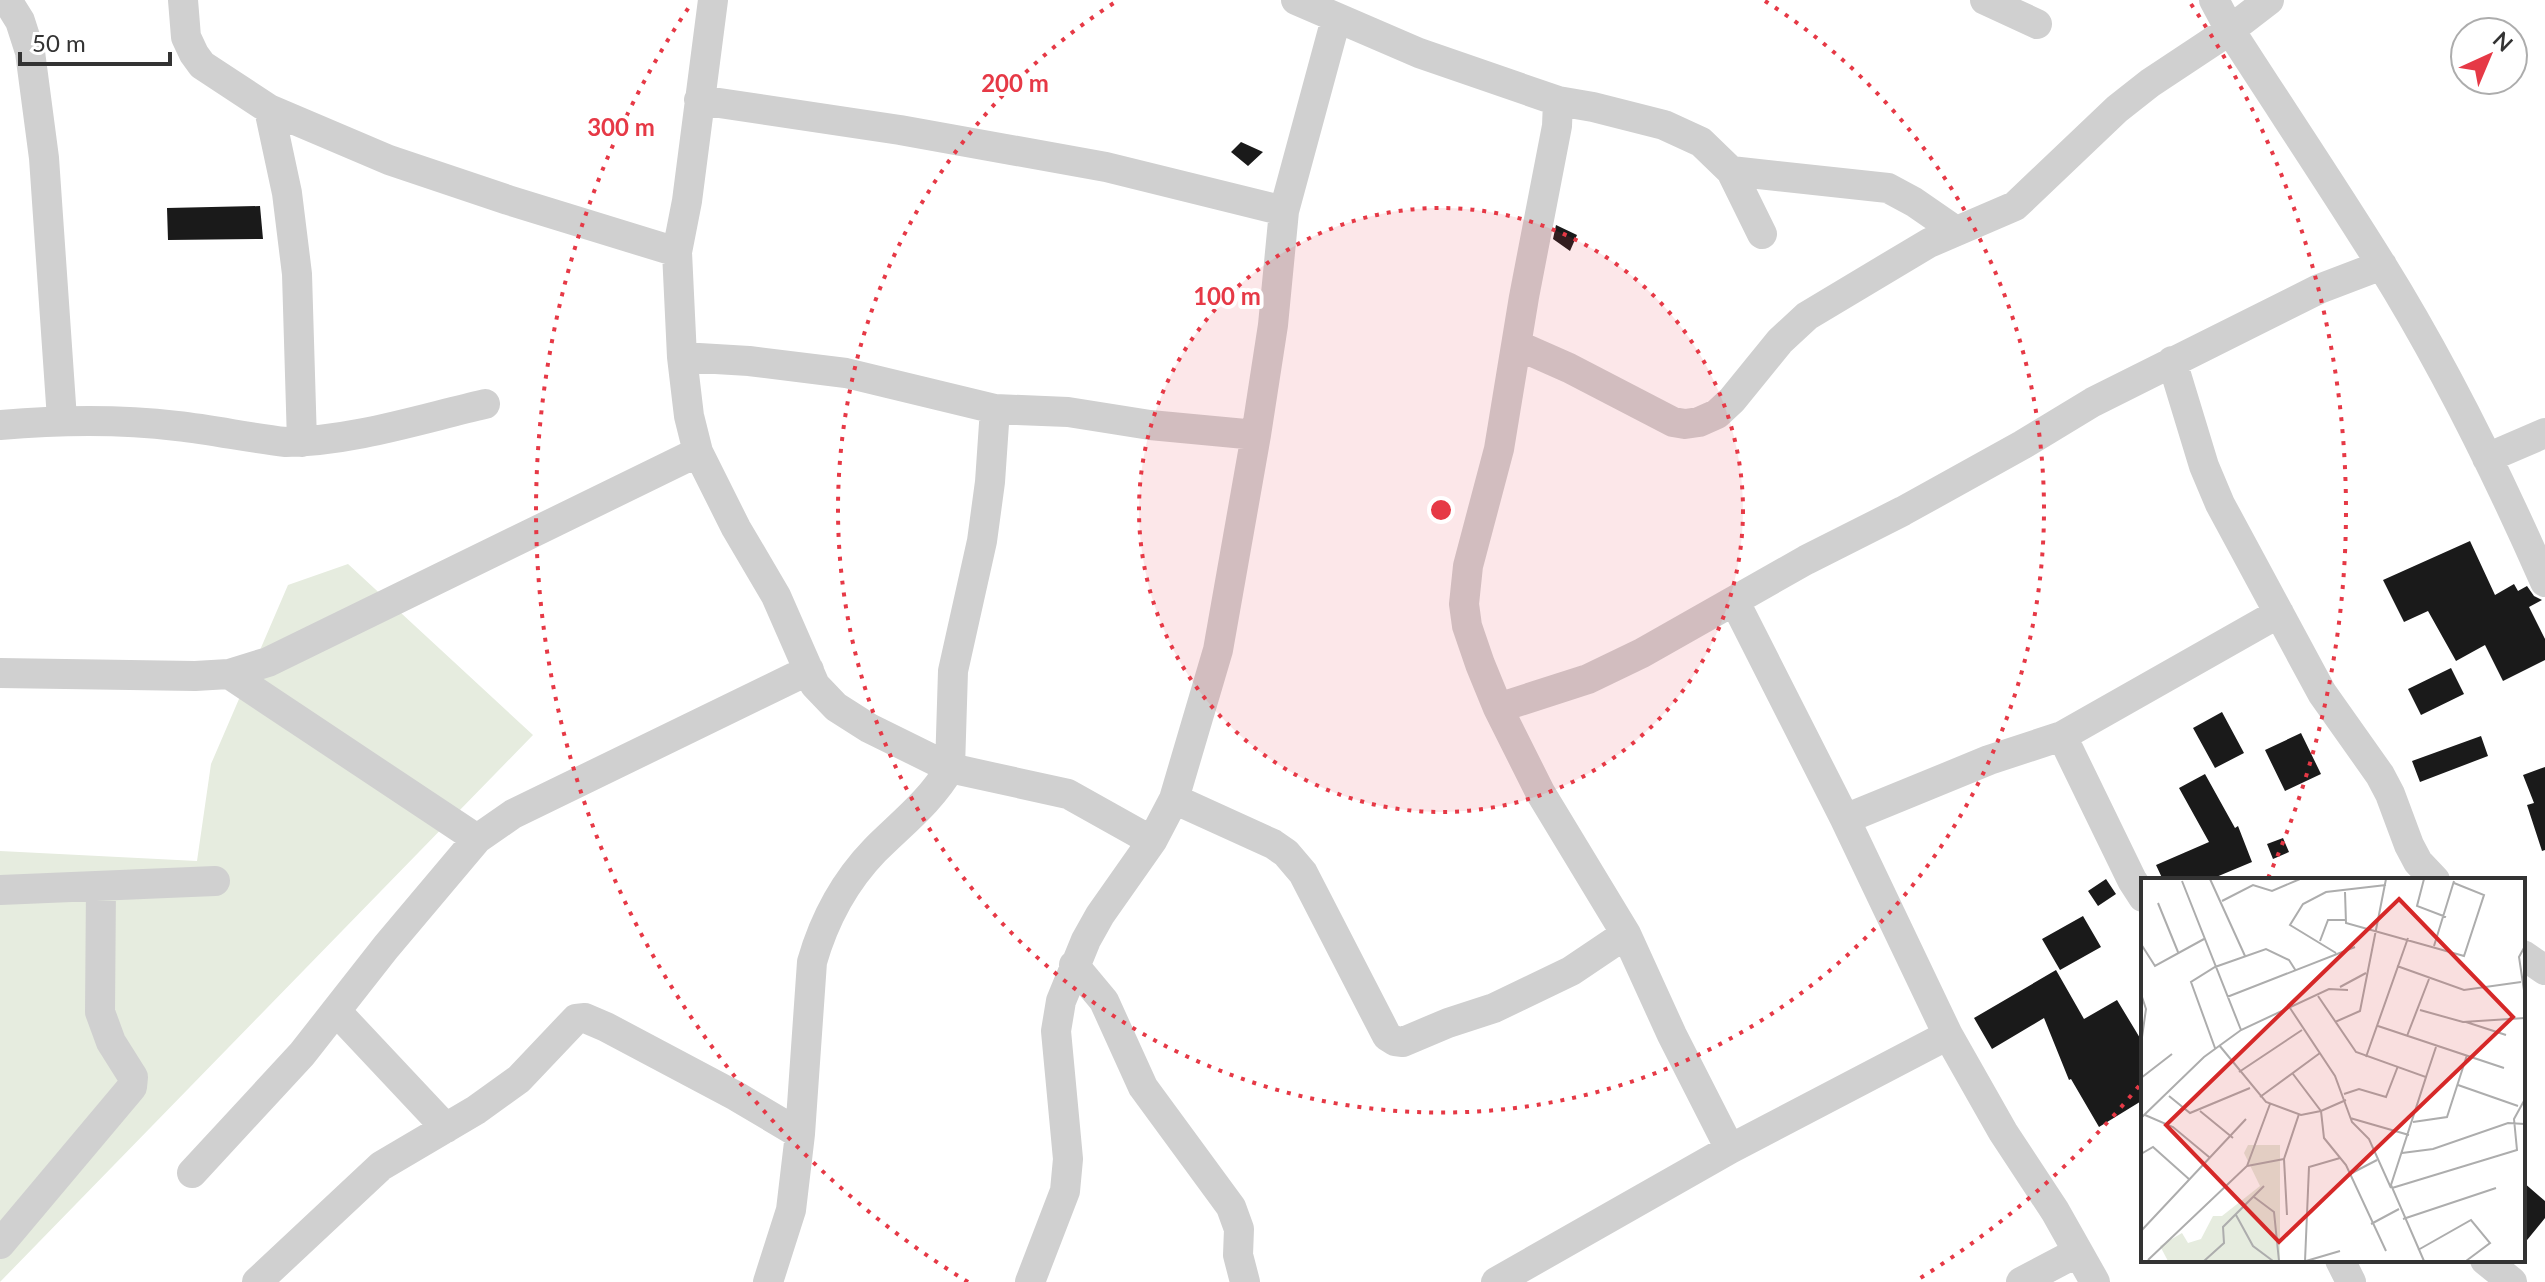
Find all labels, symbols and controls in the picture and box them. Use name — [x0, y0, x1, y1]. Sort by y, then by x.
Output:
scale bar — [20, 16, 170, 66]
north arrow — [2449, 16, 2529, 96]
text: N — [2488, 26, 2519, 57]
text: 50 m — [32, 28, 86, 57]
text: 200 m — [981, 68, 1049, 97]
text: 300 m — [587, 112, 655, 141]
text: 100 m — [1193, 281, 1261, 310]
centre of rings — [1427, 496, 1455, 524]
inset map — [2141, 878, 2525, 1262]

